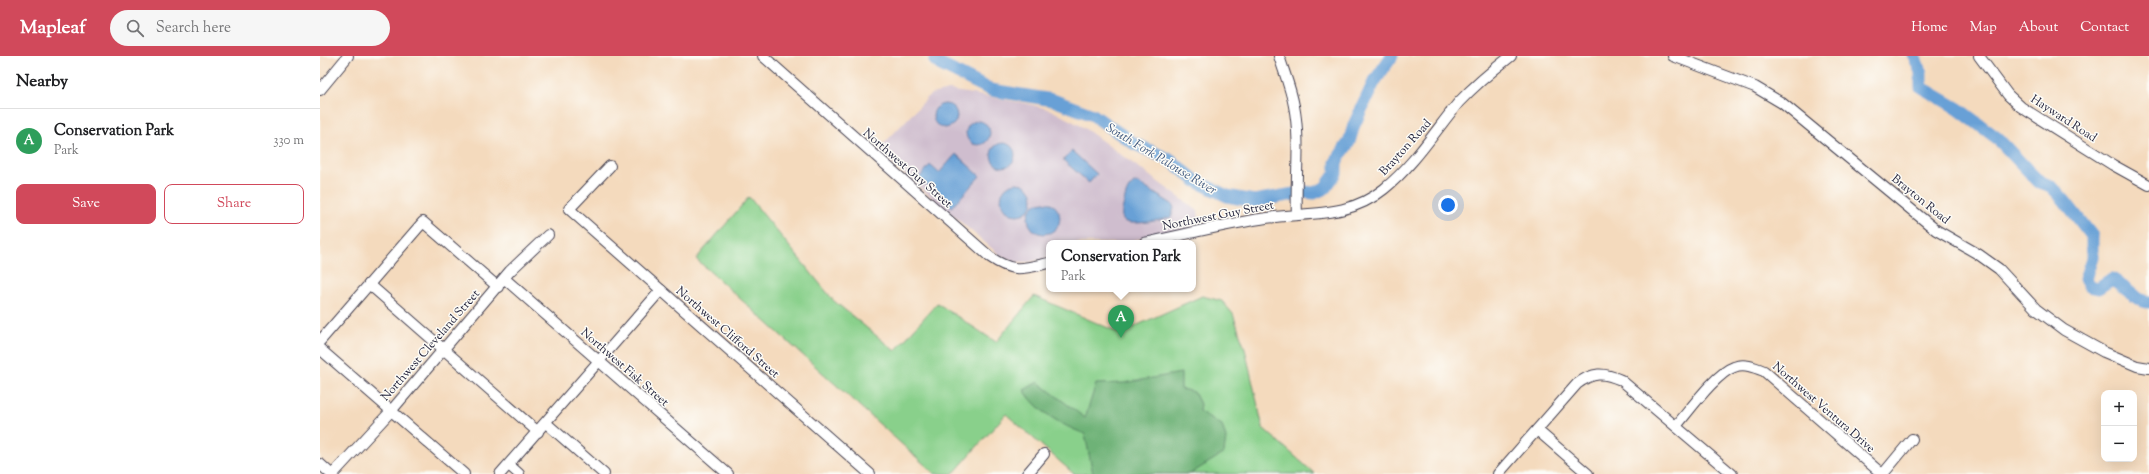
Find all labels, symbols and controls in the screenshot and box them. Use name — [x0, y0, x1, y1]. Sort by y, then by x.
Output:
search box — [110, 10, 390, 46]
text: Mapleaf — [20, 15, 86, 42]
icon: search — [124, 17, 146, 39]
text: Search here — [156, 18, 231, 39]
text: Home — [1911, 18, 1948, 38]
text: Map — [1970, 18, 1997, 38]
text: About — [2019, 18, 2058, 38]
text: Contact — [2080, 18, 2129, 38]
text: Nearby — [16, 70, 68, 94]
street label: Hayward Road — [2027, 91, 2100, 147]
street label: Brayton Road — [1375, 115, 1436, 180]
water label: South Fork Palouse River — [1102, 120, 1220, 200]
text: Conservation Park — [54, 121, 174, 142]
street label: Northwest Guy Street — [859, 125, 956, 213]
text: A — [24, 132, 34, 150]
text: 330 m — [273, 132, 304, 150]
text: Park — [54, 142, 79, 160]
street label: Brayton Road — [1887, 171, 1954, 229]
button: Save — [16, 184, 156, 224]
button: Share — [164, 184, 304, 224]
your location — [1438, 195, 1458, 215]
street label: Northwest Guy Street — [1161, 196, 1276, 236]
popup — [1046, 240, 1196, 292]
text: Conservation Park — [1061, 247, 1181, 268]
text: Park — [1061, 268, 1086, 286]
street label: Northwest Clifford Street — [672, 283, 783, 383]
street label: Northwest Cleveland Street — [377, 286, 484, 406]
pin: A — [1108, 305, 1134, 338]
street label: Northwest Fisk Street — [576, 324, 672, 411]
street label: Northwest Ventura Drive — [1768, 358, 1879, 458]
map controls — [2101, 390, 2137, 462]
button: + — [2101, 390, 2137, 426]
button: − — [2101, 426, 2137, 462]

